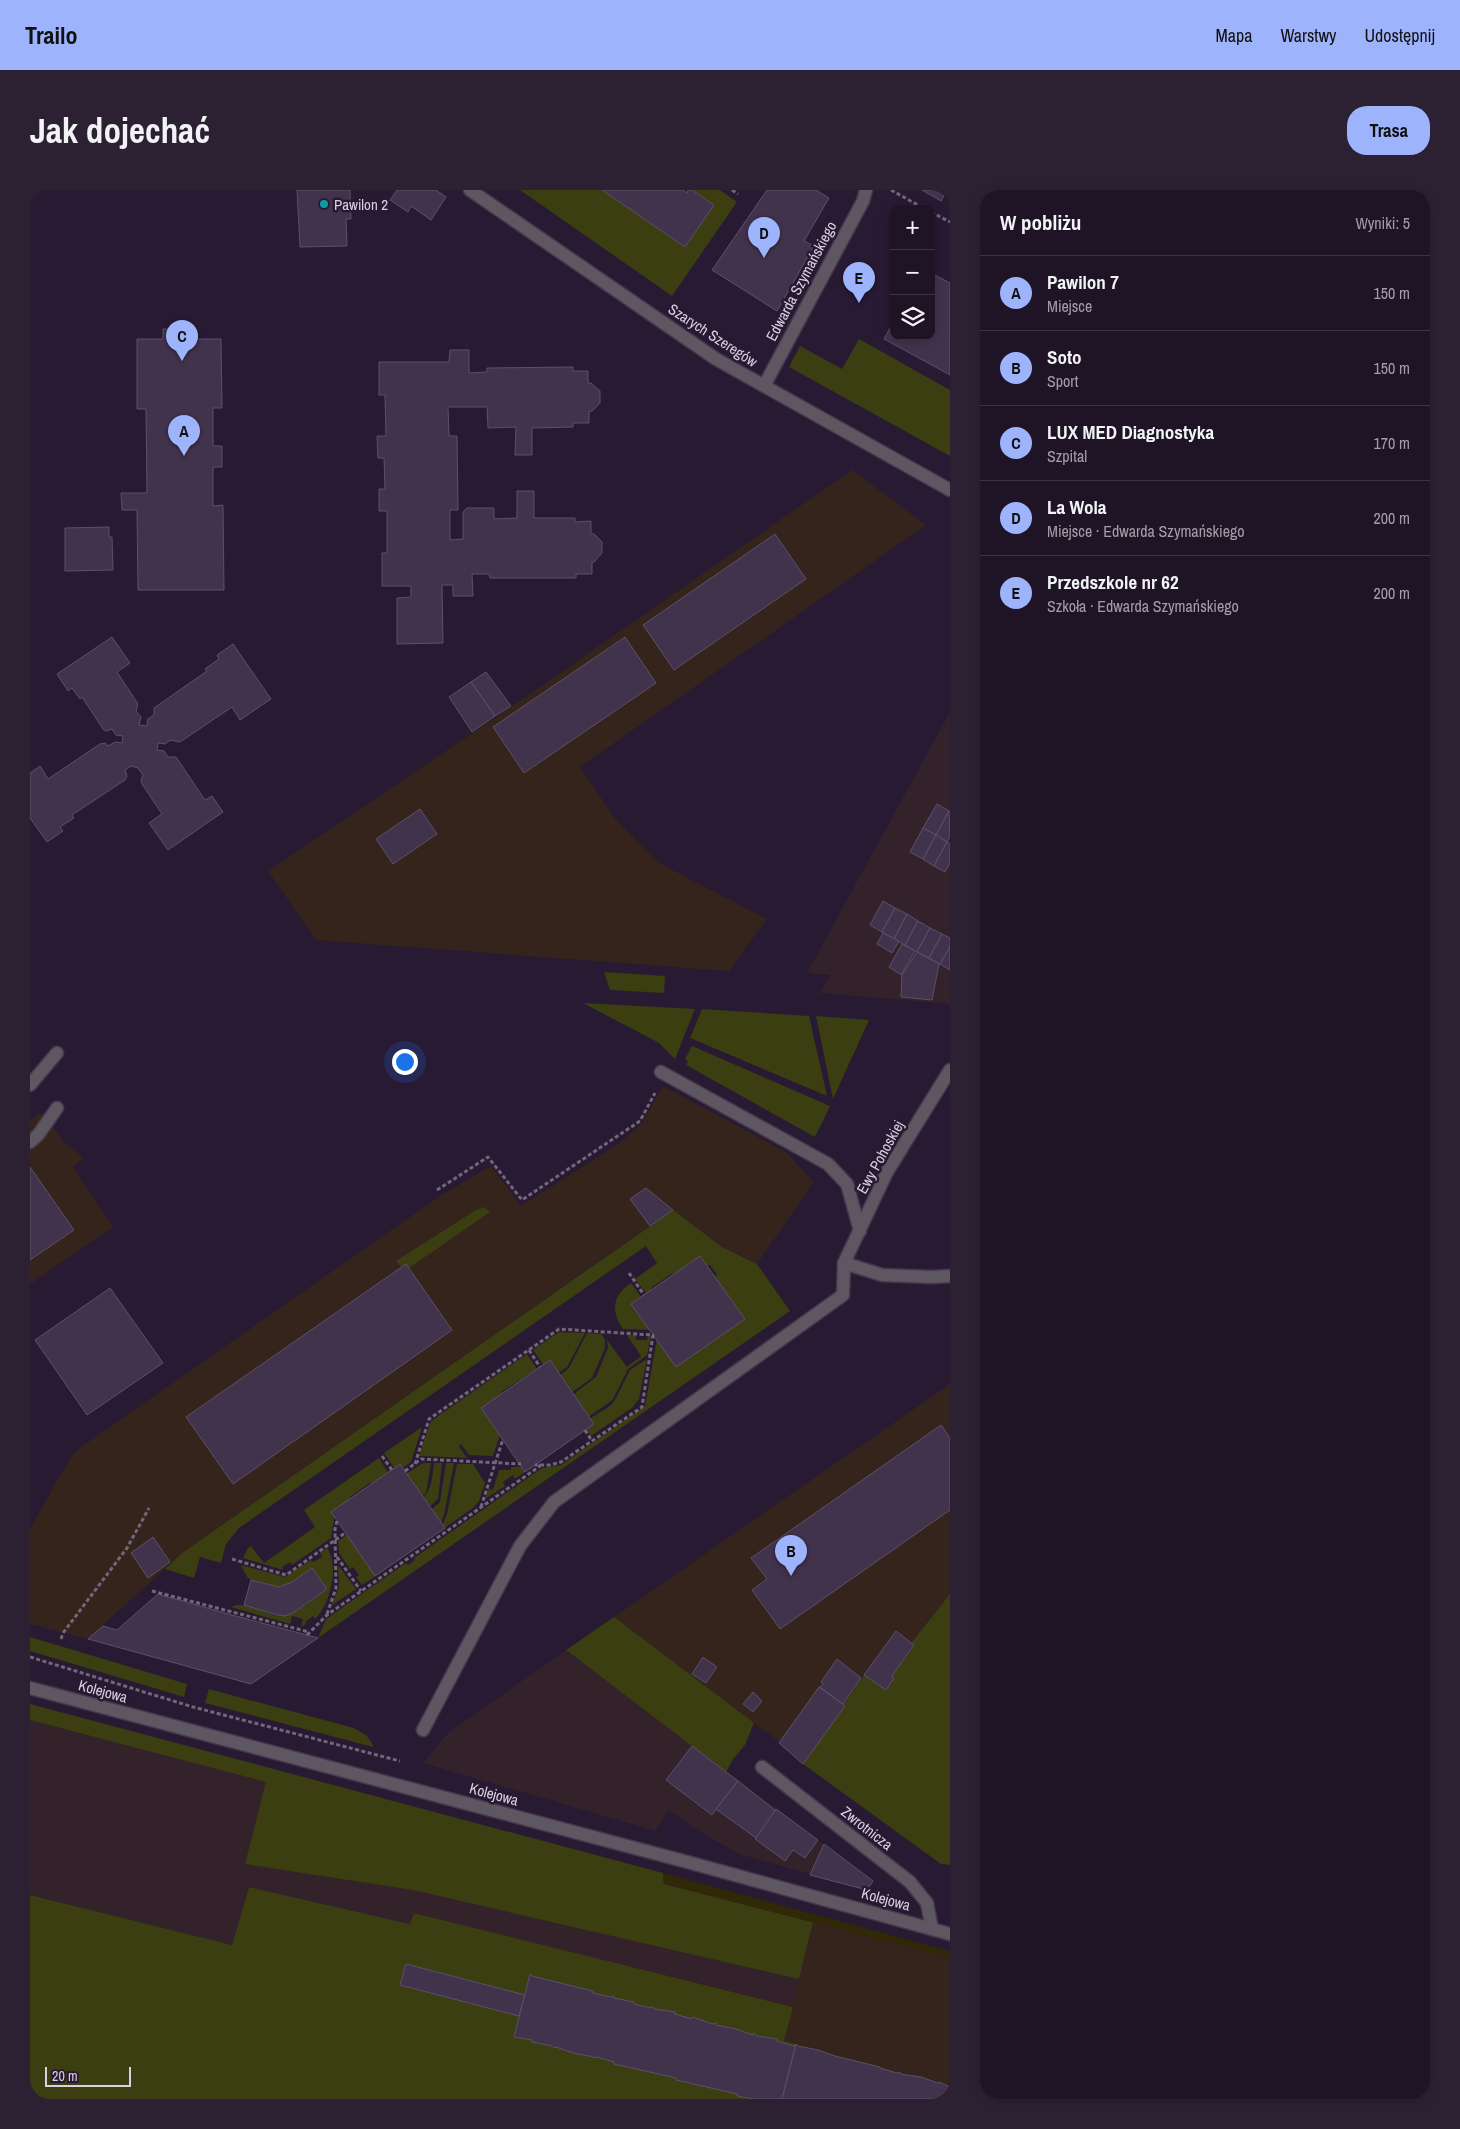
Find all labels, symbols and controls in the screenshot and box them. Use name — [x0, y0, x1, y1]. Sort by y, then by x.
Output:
text: Trailo — [25, 19, 78, 51]
text: Mapa — [1215, 23, 1252, 48]
text: Warstwy — [1280, 23, 1336, 48]
text: Udostępnij — [1364, 23, 1435, 48]
button: Trasa — [1347, 106, 1430, 155]
text: Jak dojechać — [30, 107, 210, 154]
place label: Pawilon 2 — [334, 194, 388, 215]
marker: Pawilon 2 — [318, 198, 330, 210]
map controls — [890, 205, 935, 340]
button: + — [890, 205, 935, 250]
text: W pobliżu — [1000, 208, 1081, 237]
text: Wyniki: 5 — [1355, 212, 1410, 234]
pin: D — [748, 217, 780, 258]
street label: Edwarda Szymańskiego — [761, 217, 841, 344]
button: − — [890, 250, 935, 295]
pin: E — [843, 262, 875, 303]
text: Pawilon 7 — [1047, 269, 1119, 295]
text: A — [1011, 282, 1021, 304]
text: 150 m — [1374, 282, 1410, 304]
button: layers — [890, 295, 935, 340]
text: Miejsce — [1047, 295, 1092, 317]
street label: Szarych Szeregów — [664, 298, 762, 372]
pin: C — [166, 320, 198, 361]
text: Soto — [1047, 344, 1082, 370]
text: B — [1011, 357, 1021, 379]
text: 150 m — [1374, 357, 1410, 379]
text: Sport — [1047, 370, 1078, 392]
pin: A — [168, 415, 200, 456]
text: LUX MED Diagnostyka — [1047, 419, 1214, 445]
text: C — [1011, 432, 1021, 454]
text: 170 m — [1374, 432, 1410, 454]
text: Szpital — [1047, 445, 1087, 467]
text: La Wola — [1047, 494, 1106, 520]
text: D — [1011, 507, 1021, 529]
text: 200 m — [1374, 507, 1410, 529]
text: Miejsce · Edwarda Szymańskiego — [1047, 520, 1245, 542]
text: Przedszkole nr 62 — [1047, 569, 1179, 595]
text: E — [1012, 582, 1020, 604]
text: 200 m — [1374, 582, 1410, 604]
text: Szkoła · Edwarda Szymańskiego — [1047, 595, 1239, 617]
your location — [392, 1049, 418, 1075]
street label: Ewy Pohoskiej — [851, 1117, 909, 1197]
pin: B — [775, 1535, 807, 1576]
street label: Kolejowa — [76, 1674, 130, 1708]
street label: Kolejowa — [467, 1777, 521, 1811]
street label: Zwrotnicza — [837, 1801, 897, 1855]
street label: Kolejowa — [859, 1882, 913, 1916]
scale bar — [45, 2064, 131, 2087]
text: 20 m — [52, 2067, 78, 2085]

